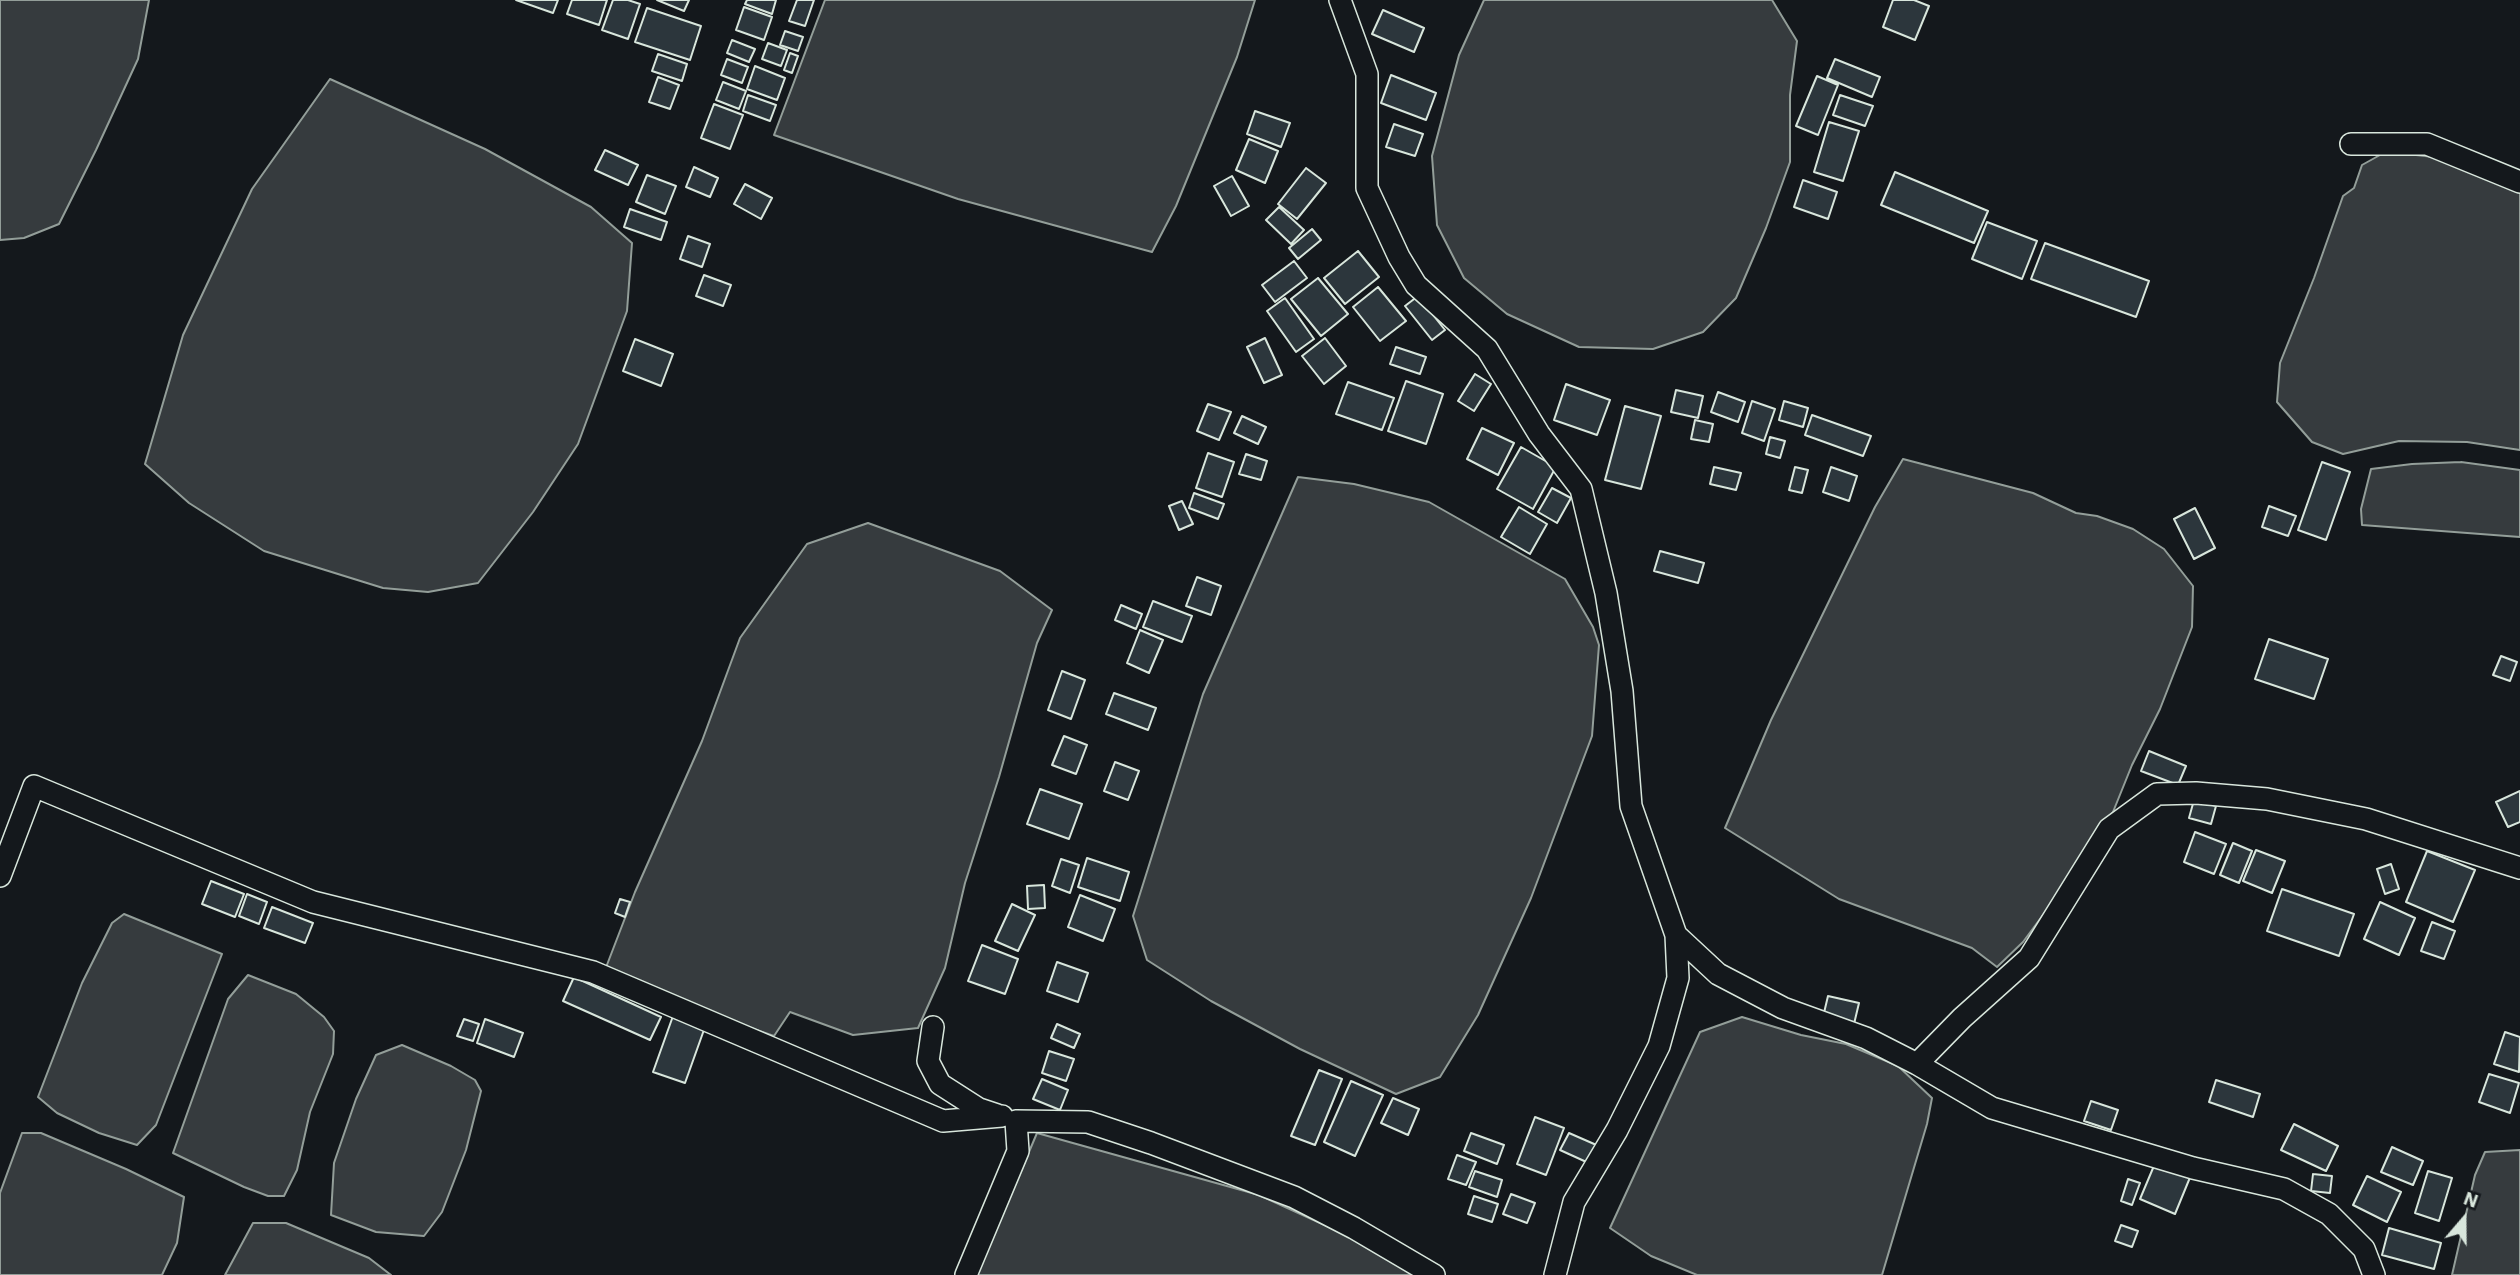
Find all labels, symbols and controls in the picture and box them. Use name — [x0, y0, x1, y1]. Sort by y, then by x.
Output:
north arrow — [2429, 1184, 2499, 1254]
text: N — [2461, 1186, 2482, 1213]

